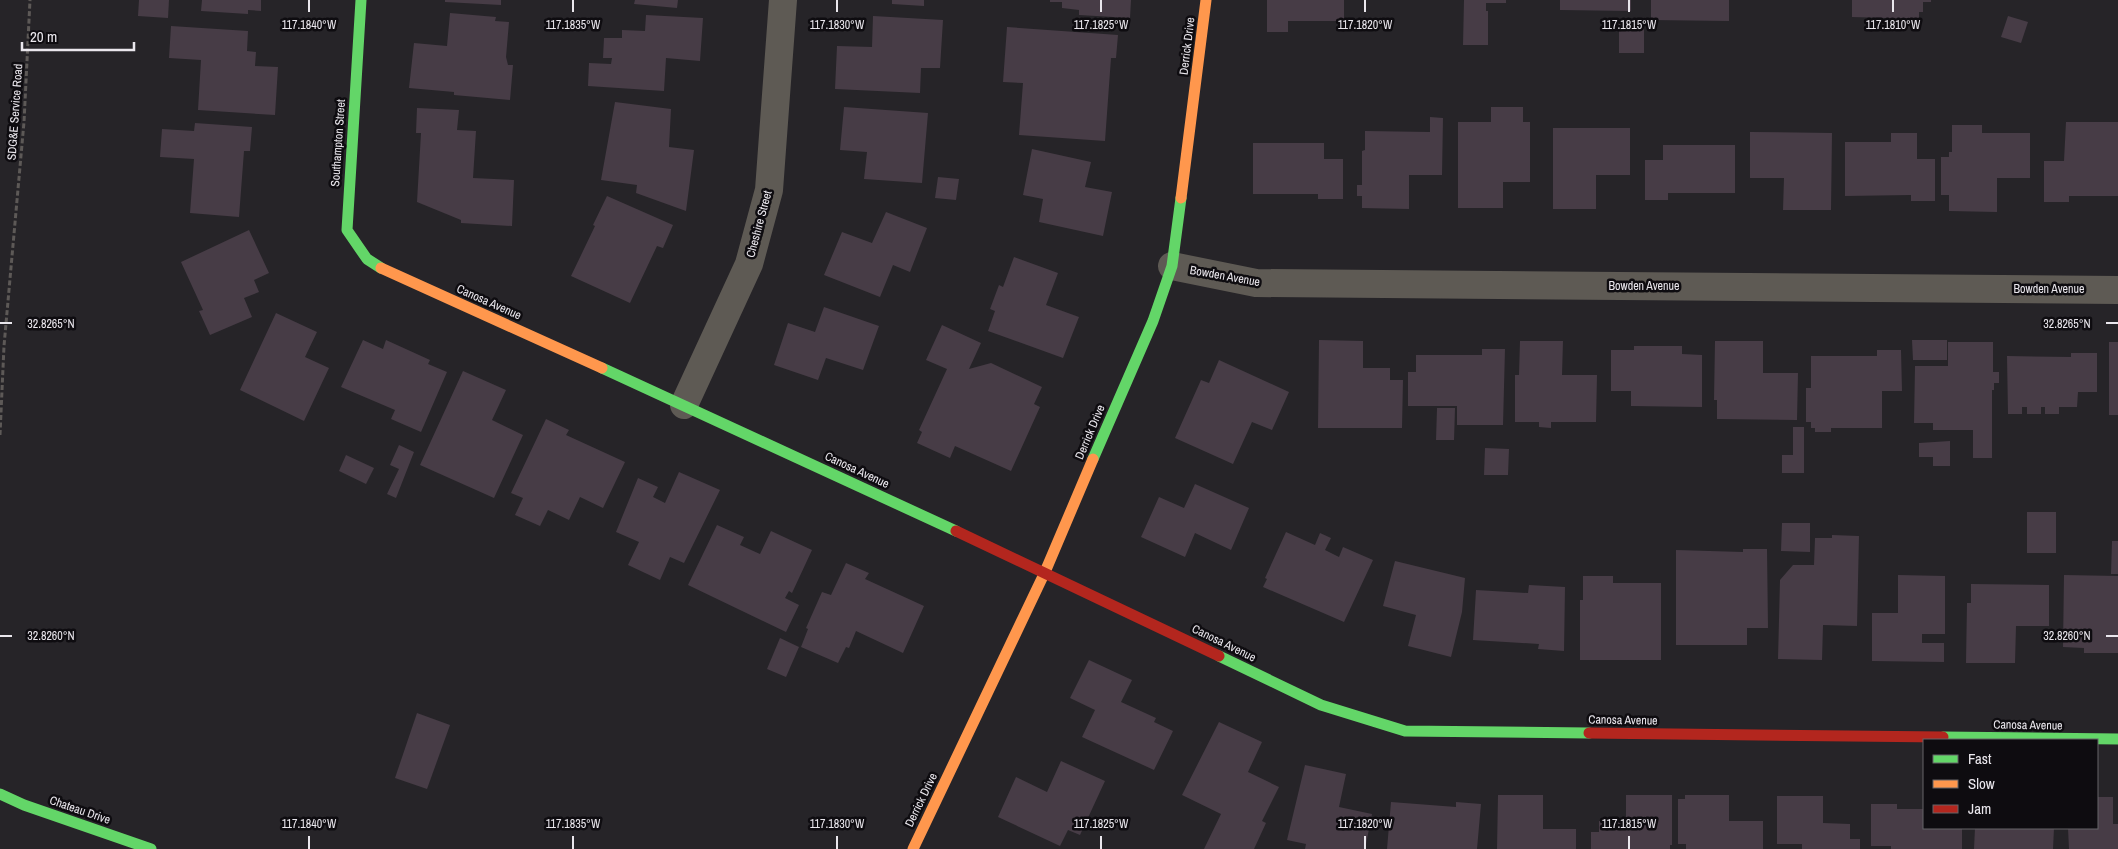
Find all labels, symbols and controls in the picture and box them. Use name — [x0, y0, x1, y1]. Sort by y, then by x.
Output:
street label: Derrick Drive — [1176, 16, 1198, 76]
text: 117.1840°W — [282, 17, 337, 33]
text: 117.1835°W — [546, 17, 601, 33]
text: 117.1830°W — [810, 17, 865, 33]
text: 117.1825°W — [1074, 17, 1129, 33]
text: 117.1820°W — [1338, 17, 1393, 33]
text: 117.1815°W — [1602, 17, 1657, 33]
text: 117.1810°W — [1866, 17, 1921, 33]
scale bar — [22, 20, 135, 52]
text: 20 m — [30, 26, 57, 47]
street label: SDG&E Service Road — [4, 63, 26, 161]
street label: Southampton Street — [327, 99, 349, 187]
street label: Cheshire Street — [742, 188, 776, 259]
street label: Bowden Avenue — [1189, 262, 1261, 290]
street label: Bowden Avenue — [1609, 278, 1679, 294]
street label: Canosa Avenue — [454, 281, 524, 323]
street label: Bowden Avenue — [2014, 281, 2084, 297]
text: 32.8265°N — [27, 316, 75, 332]
text: 32.8265°N — [2043, 316, 2091, 332]
street label: Derrick Drive — [1071, 402, 1109, 462]
street label: Canosa Avenue — [822, 448, 892, 492]
street label: Canosa Avenue — [1189, 621, 1259, 665]
text: 32.8260°N — [27, 628, 75, 644]
text: 32.8260°N — [2043, 628, 2091, 644]
street label: Canosa Avenue — [1588, 711, 1658, 729]
street label: Canosa Avenue — [1993, 716, 2063, 734]
legend — [1923, 739, 2098, 829]
text: Fast — [1968, 748, 1992, 769]
street label: Derrick Drive — [901, 770, 941, 830]
text: Slow — [1968, 773, 1995, 794]
street label: Chateau Drive — [47, 792, 113, 828]
text: Jam — [1968, 798, 1991, 819]
text: 117.1840°W — [282, 816, 337, 832]
text: 117.1835°W — [546, 816, 601, 832]
text: 117.1830°W — [810, 816, 865, 832]
text: 117.1825°W — [1074, 816, 1129, 832]
text: 117.1820°W — [1338, 816, 1393, 832]
text: 117.1815°W — [1602, 816, 1657, 832]

